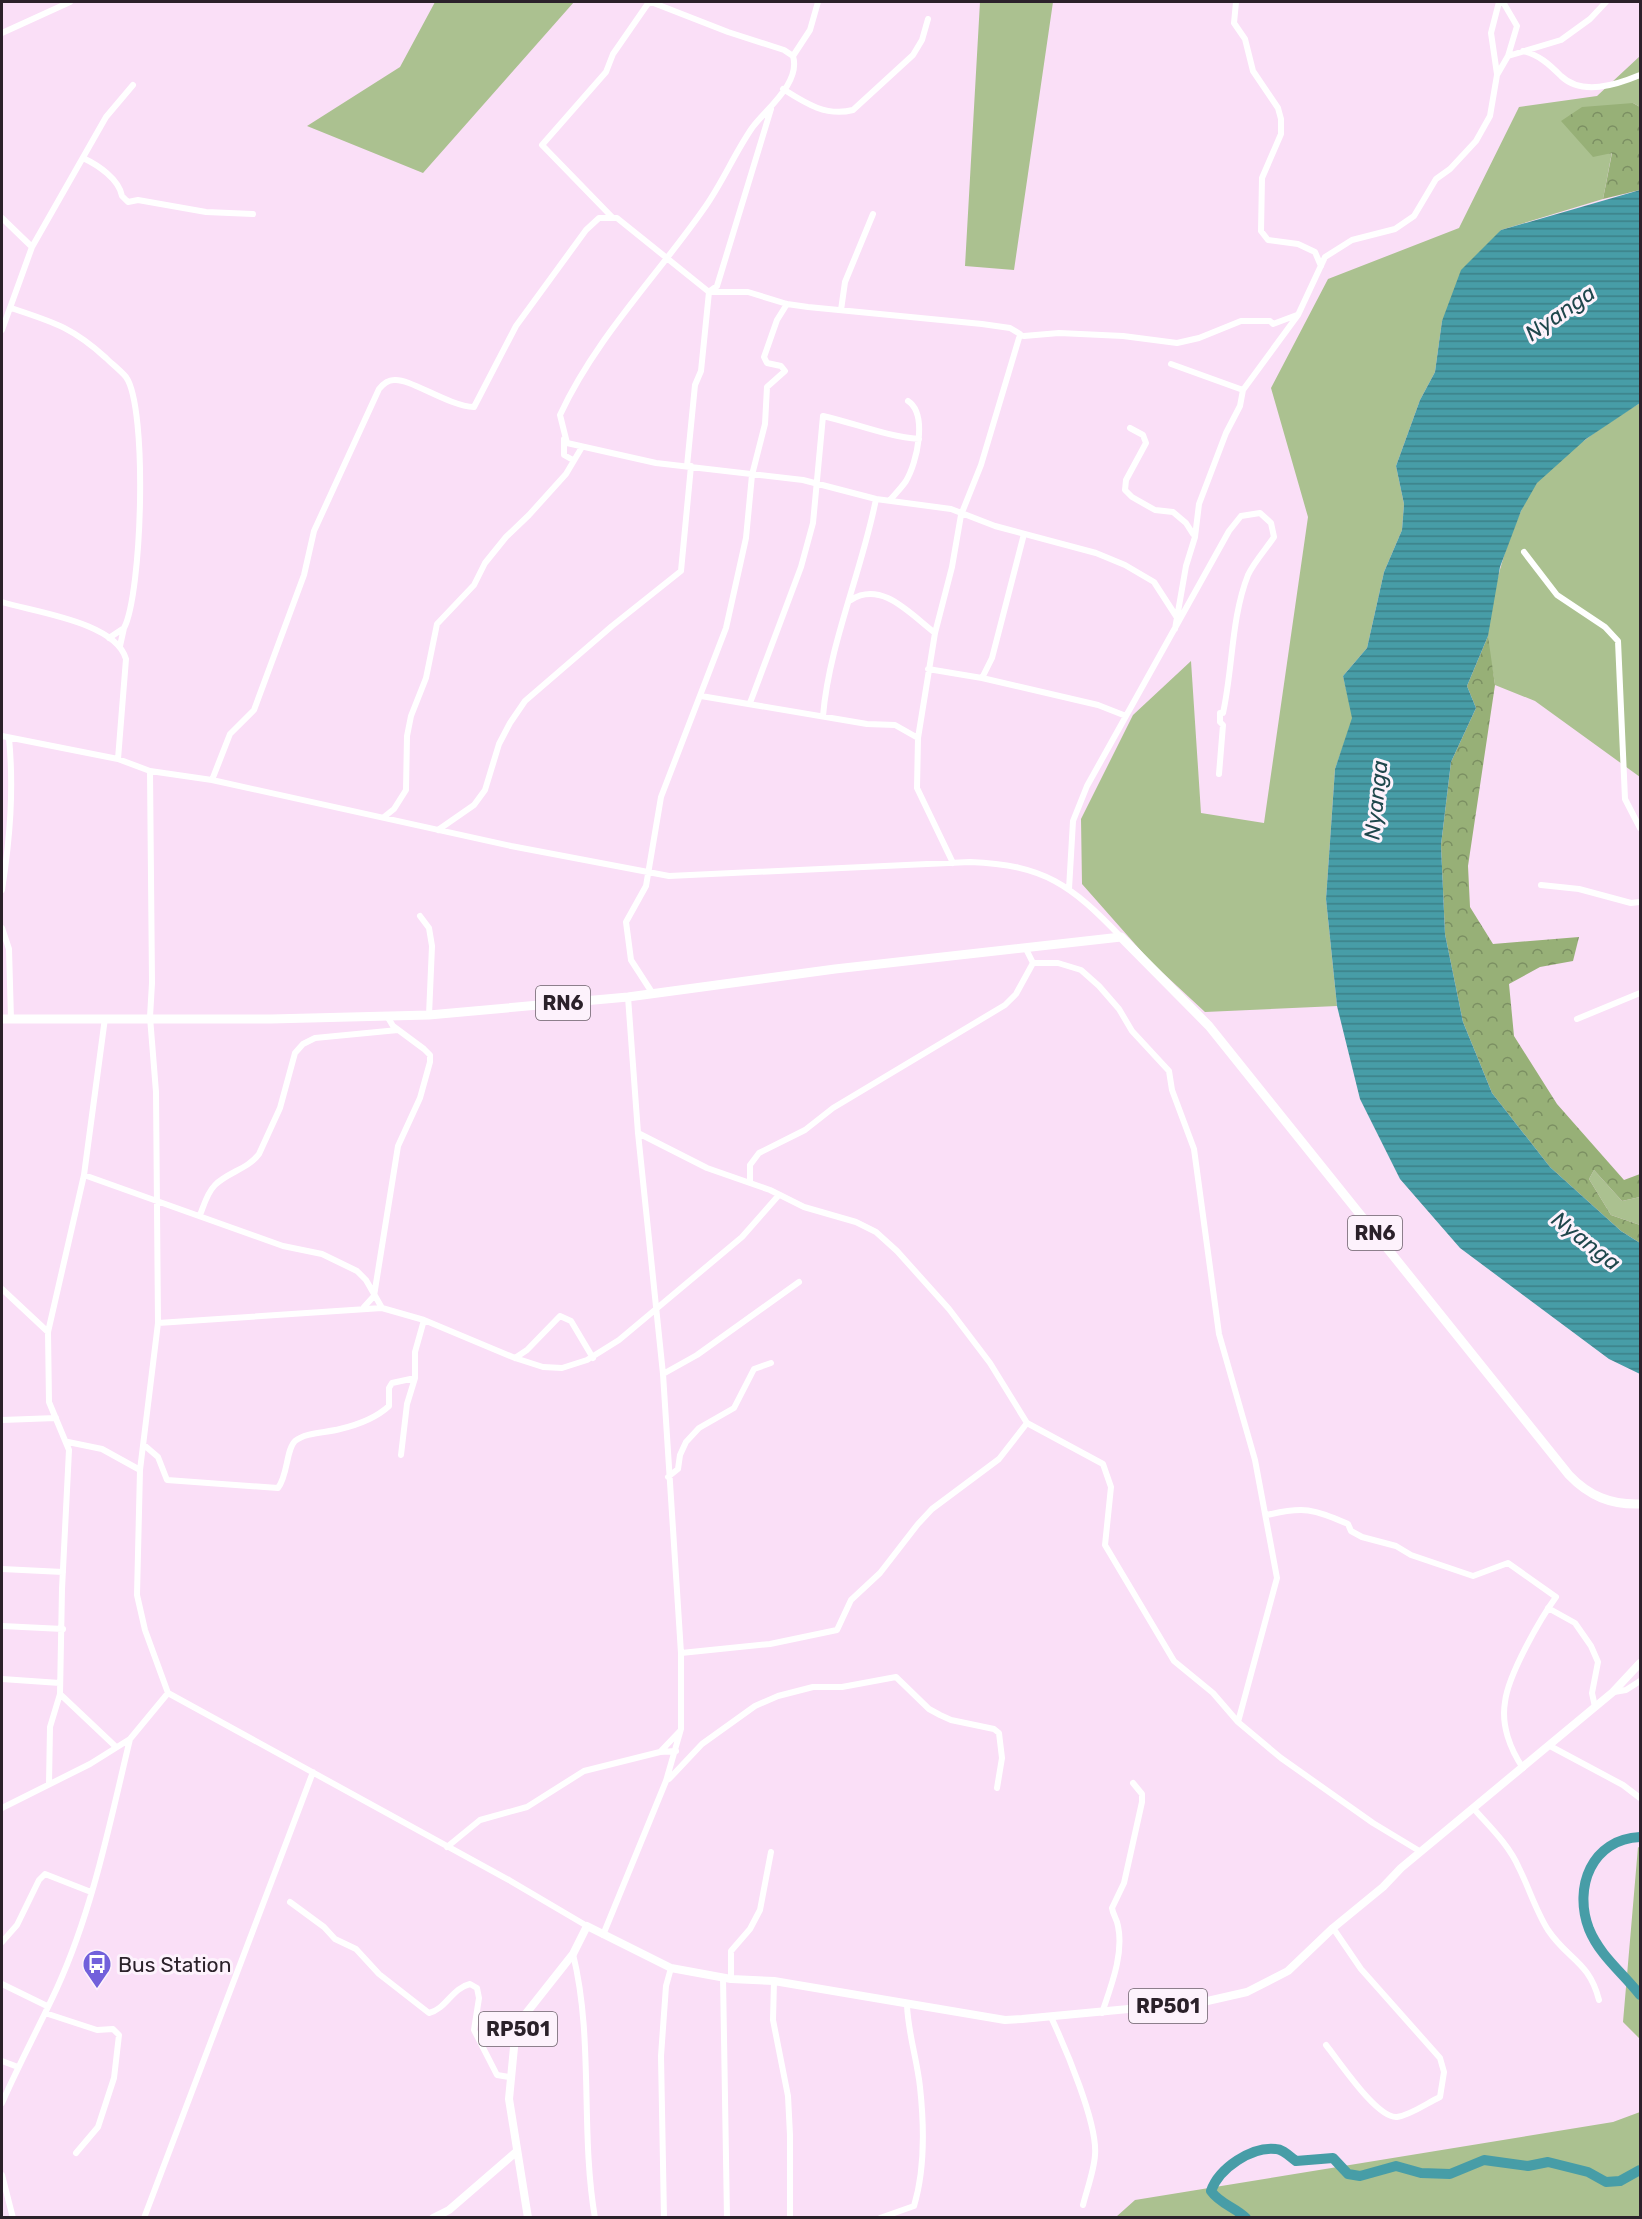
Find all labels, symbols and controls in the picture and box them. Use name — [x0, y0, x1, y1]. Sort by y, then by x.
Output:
water label: Nyanga — [1520, 279, 1600, 347]
water label: Nyanga — [1358, 759, 1394, 841]
road number: RN6 — [536, 986, 590, 1020]
water label: Nyanga — [1546, 1206, 1626, 1276]
road number: RN6 — [1348, 1216, 1402, 1250]
bus stop icon: Bus Station — [81, 1948, 113, 1990]
place label: Bus Station — [118, 1952, 231, 1977]
road number: RP501 — [1129, 1989, 1207, 2023]
road number: RP501 — [479, 2012, 557, 2046]

